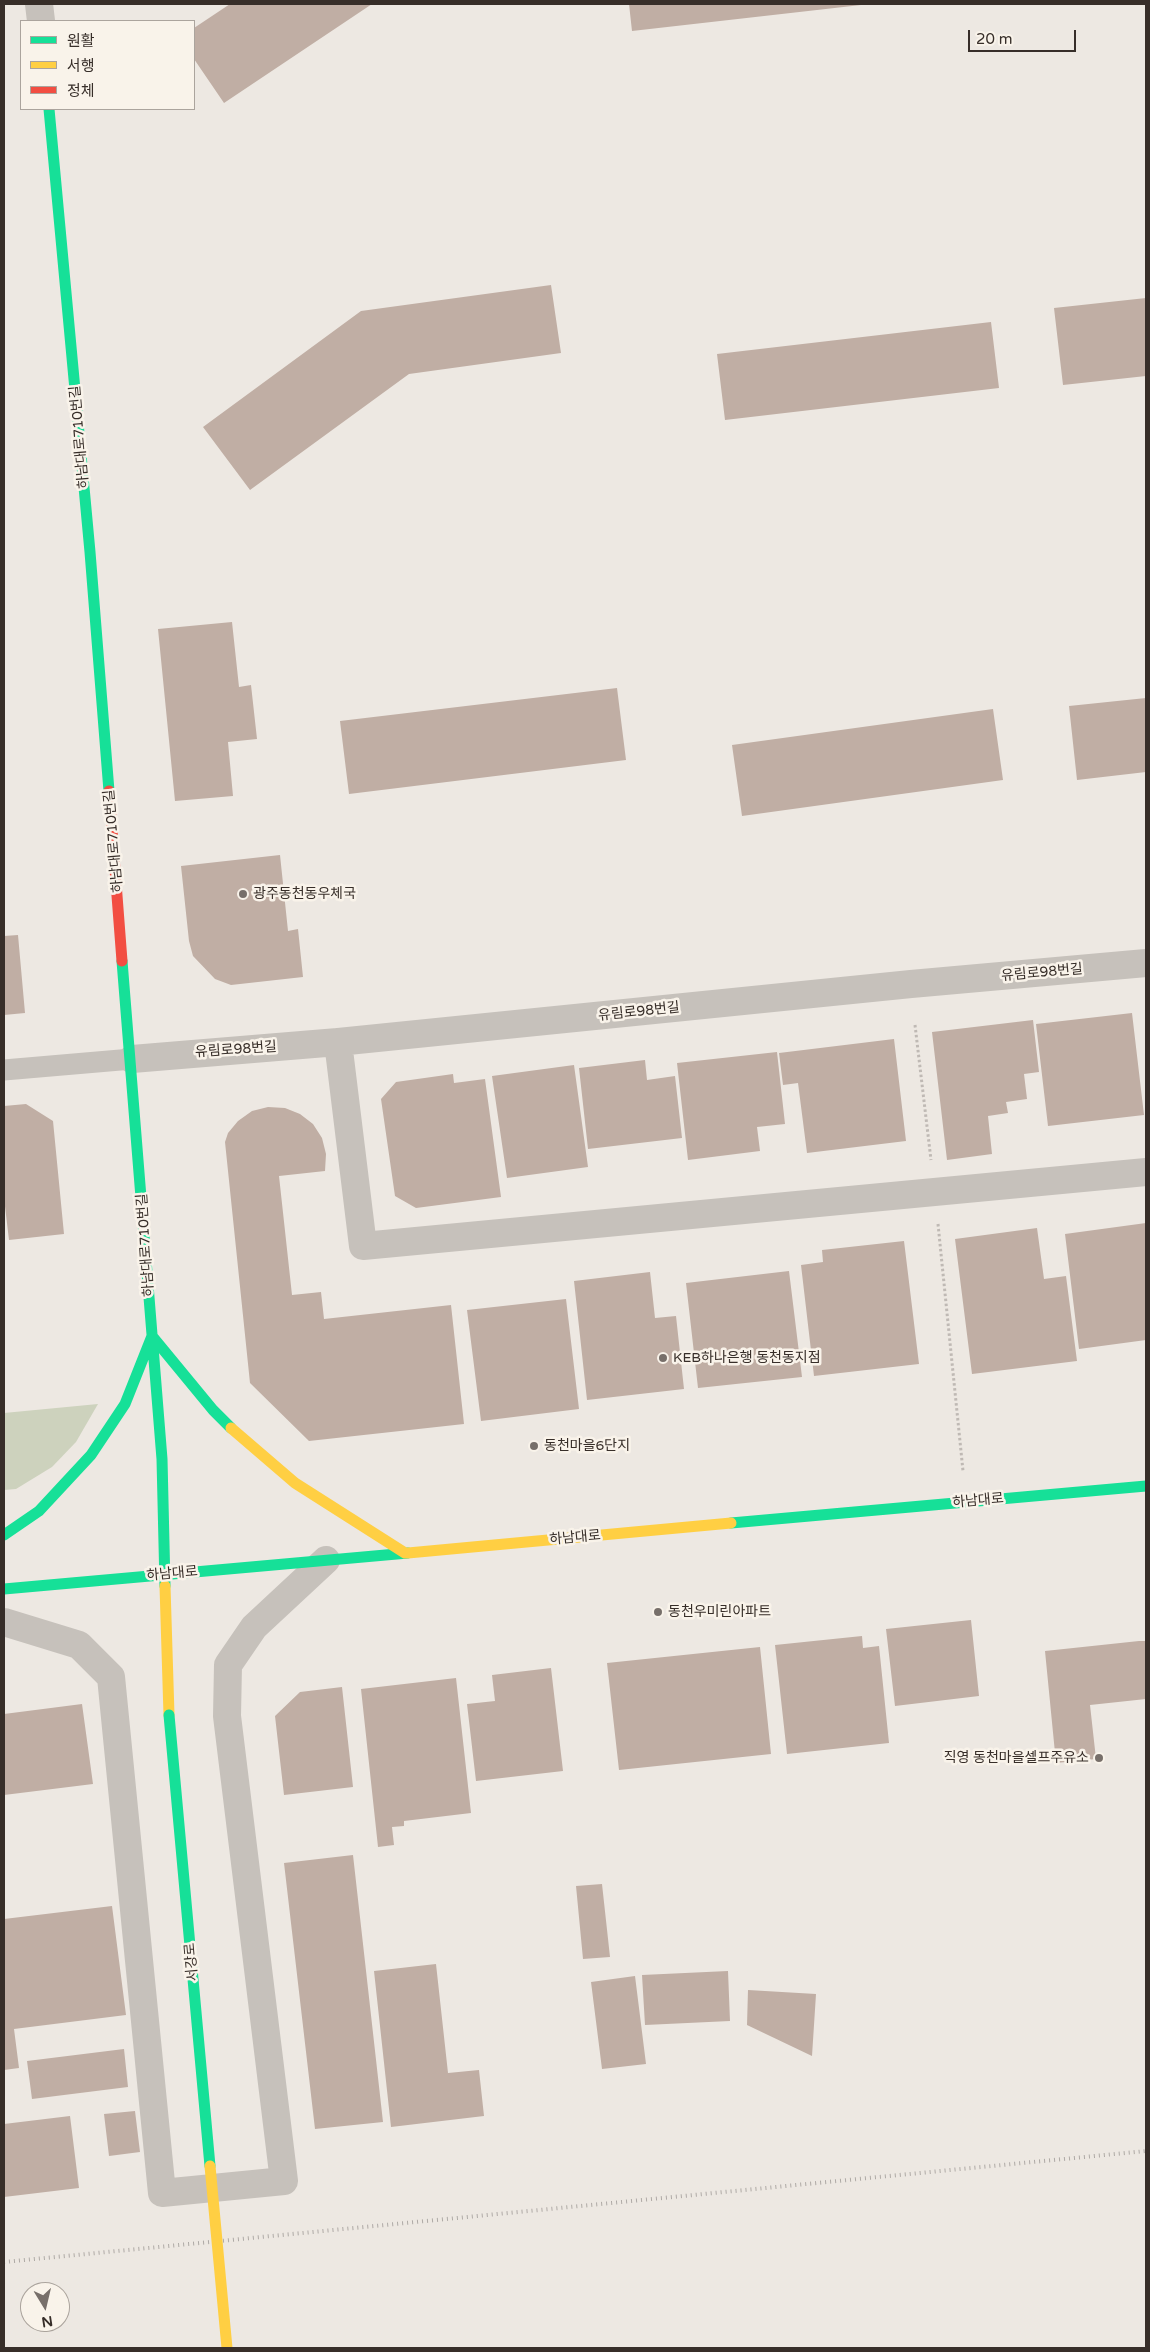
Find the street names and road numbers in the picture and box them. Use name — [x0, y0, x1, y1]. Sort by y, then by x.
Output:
street label: 하남대로710번길 — [67, 385, 93, 489]
street label: 하남대로710번길 — [101, 789, 127, 893]
street label: 유림로98번길 — [1000, 961, 1084, 985]
street label: 유림로98번길 — [597, 999, 681, 1025]
street label: 유림로98번길 — [195, 1039, 277, 1061]
street label: 하남대로710번길 — [134, 1193, 158, 1297]
street label: 하남대로 — [952, 1490, 1004, 1512]
street label: 하남대로 — [549, 1527, 601, 1549]
street label: 하남대로 — [146, 1563, 198, 1585]
street label: 서강로 — [182, 1942, 202, 1982]

